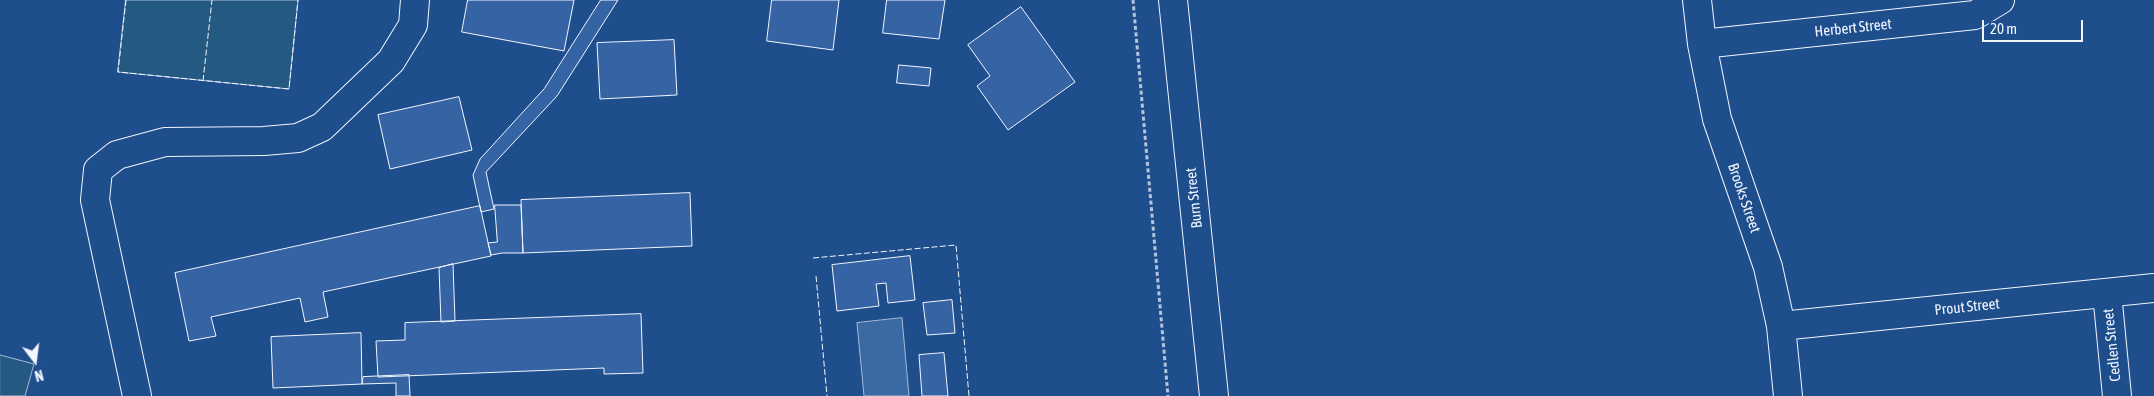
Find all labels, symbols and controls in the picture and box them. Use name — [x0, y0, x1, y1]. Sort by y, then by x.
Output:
scale bar — [1984, 10, 2085, 42]
street label: Herbert Street — [1814, 15, 1892, 41]
text: 20 m — [1990, 20, 2017, 37]
street label: Brooks Street — [1724, 161, 1764, 235]
street label: Burn Street — [1182, 167, 1206, 229]
street label: Prout Street — [1934, 295, 2000, 319]
street label: Cedlen Street — [2099, 308, 2125, 382]
north arrow — [10, 336, 60, 386]
text: N — [33, 367, 45, 384]

